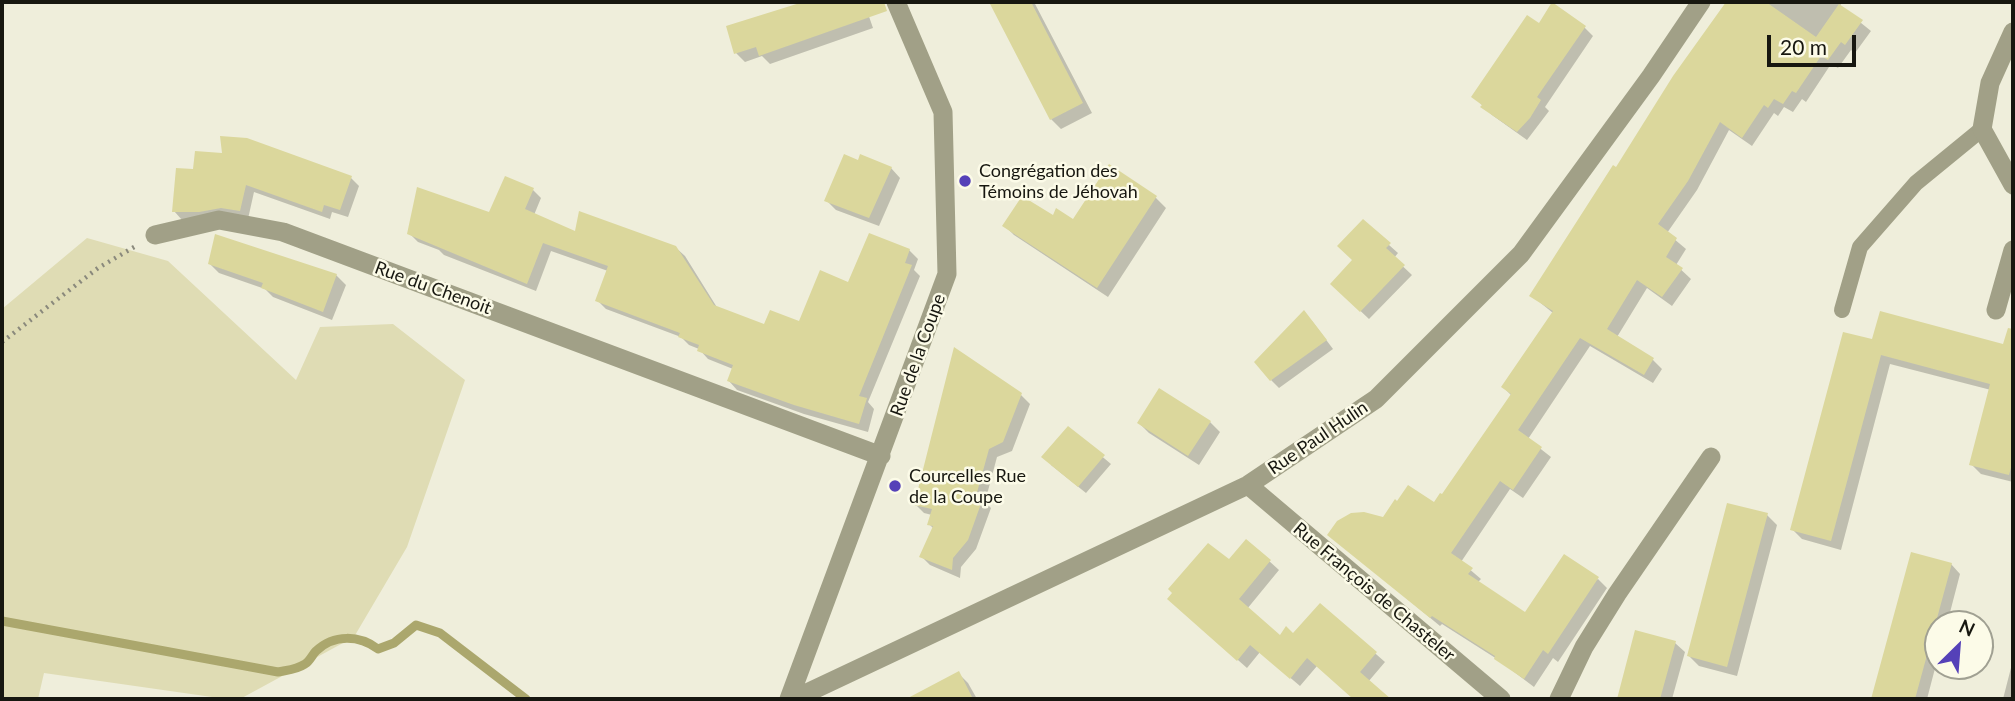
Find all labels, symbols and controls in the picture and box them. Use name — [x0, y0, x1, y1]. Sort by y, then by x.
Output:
scale bar — [1770, 21, 1859, 65]
text: 20 m — [1780, 34, 1827, 59]
place label: Congrégation des Témoins de Jéhovah — [979, 160, 1138, 202]
marker: Congrégation des Témoins de Jéhovah — [957, 173, 973, 189]
street label: Rue du Chenoit — [372, 257, 494, 319]
street label: Rue de la Coupe — [886, 291, 950, 419]
street label: Rue Paul Hulin — [1264, 397, 1372, 479]
place label: Courcelles Rue de la Coupe — [909, 465, 1026, 508]
marker: Courcelles Rue de la Coupe — [887, 478, 903, 494]
street label: Rue François de Chasteler — [1289, 518, 1459, 666]
north arrow — [1924, 610, 1994, 680]
text: N — [1956, 614, 1979, 641]

